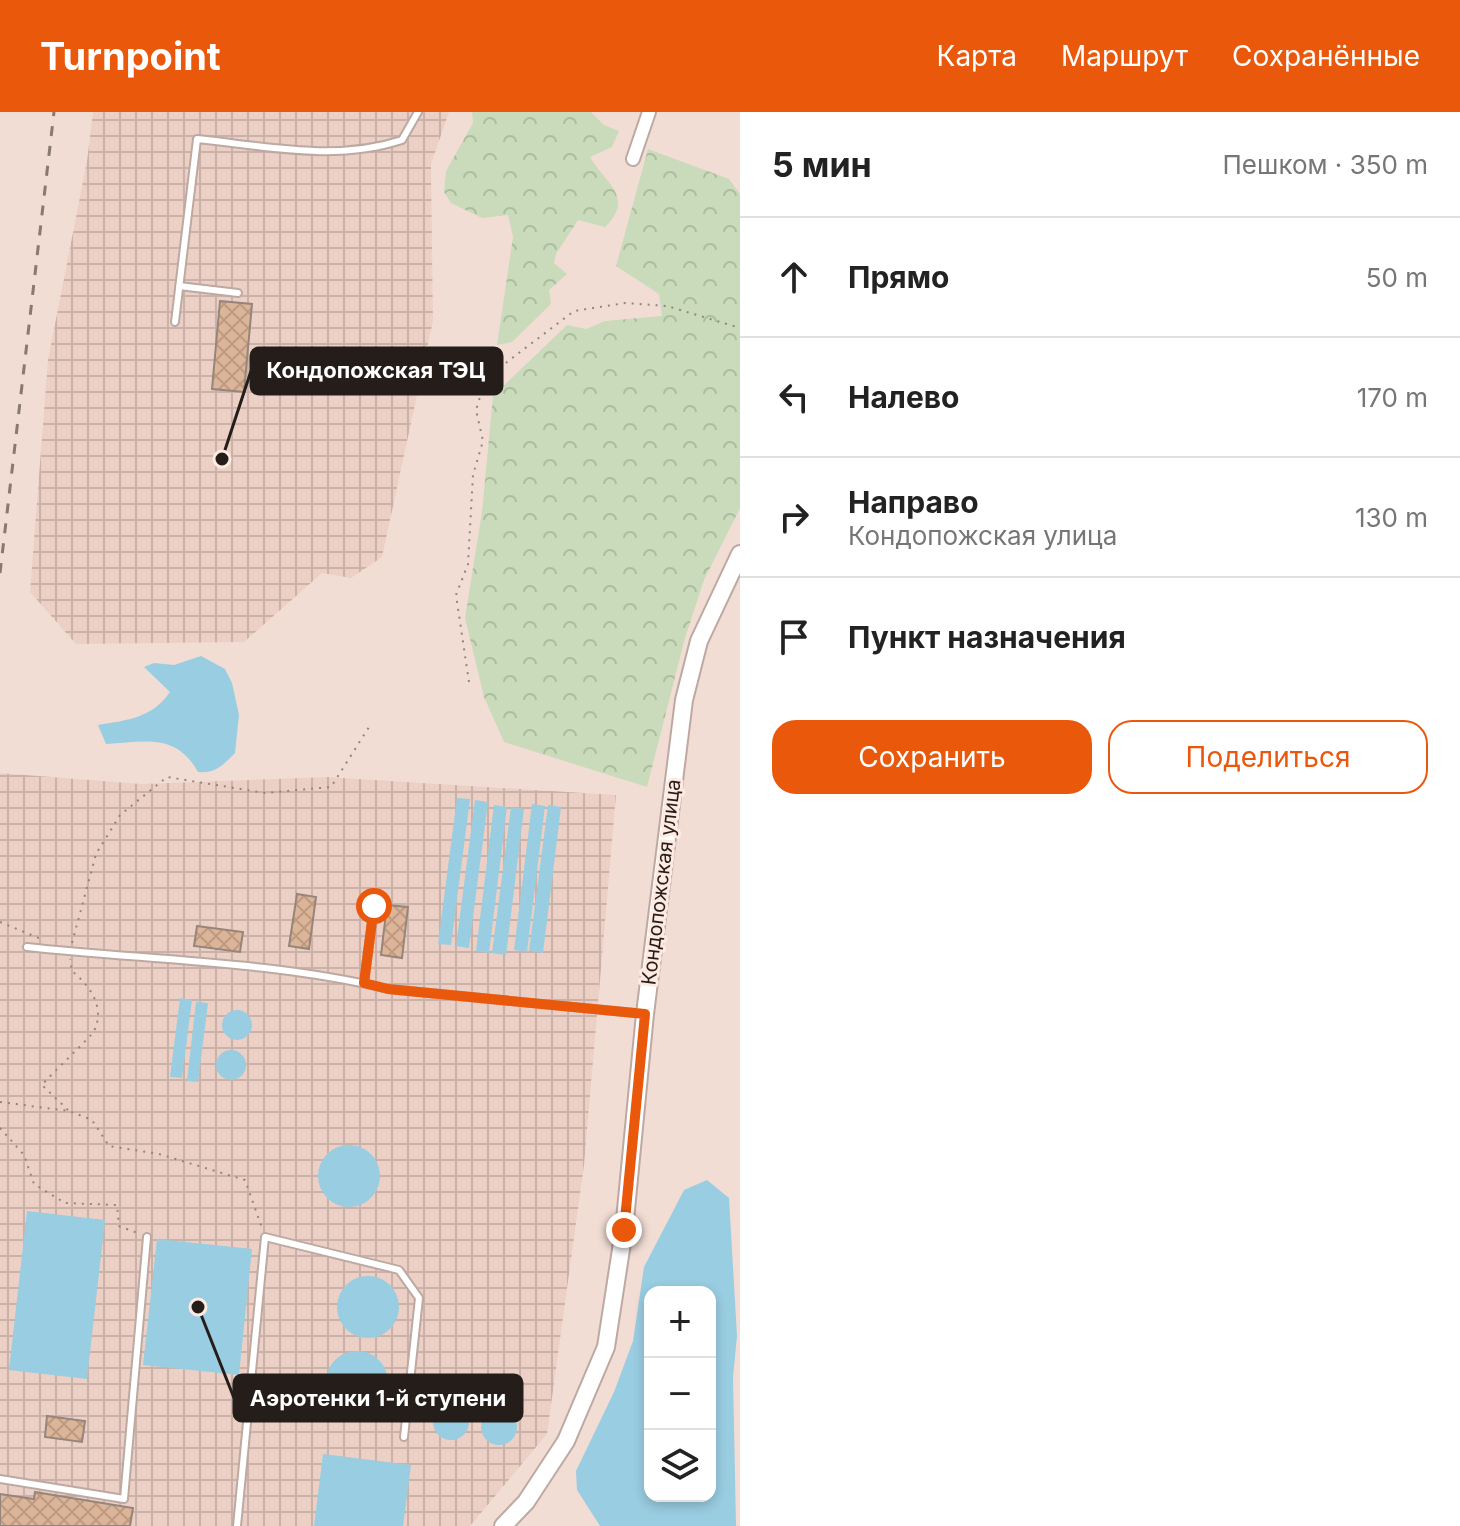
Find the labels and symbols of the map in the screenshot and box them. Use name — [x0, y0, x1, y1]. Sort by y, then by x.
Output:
callout: Кондопожская ТЭЦ — [251, 348, 502, 394]
text: Кондопожская ТЭЦ — [266, 357, 486, 383]
street label: Кондопожская улица — [636, 778, 686, 986]
route start — [356, 888, 392, 924]
route end — [606, 1212, 642, 1248]
callout: Аэротенки 1-й ступени — [234, 1375, 522, 1421]
text: Аэротенки 1-й ступени — [250, 1385, 506, 1411]

